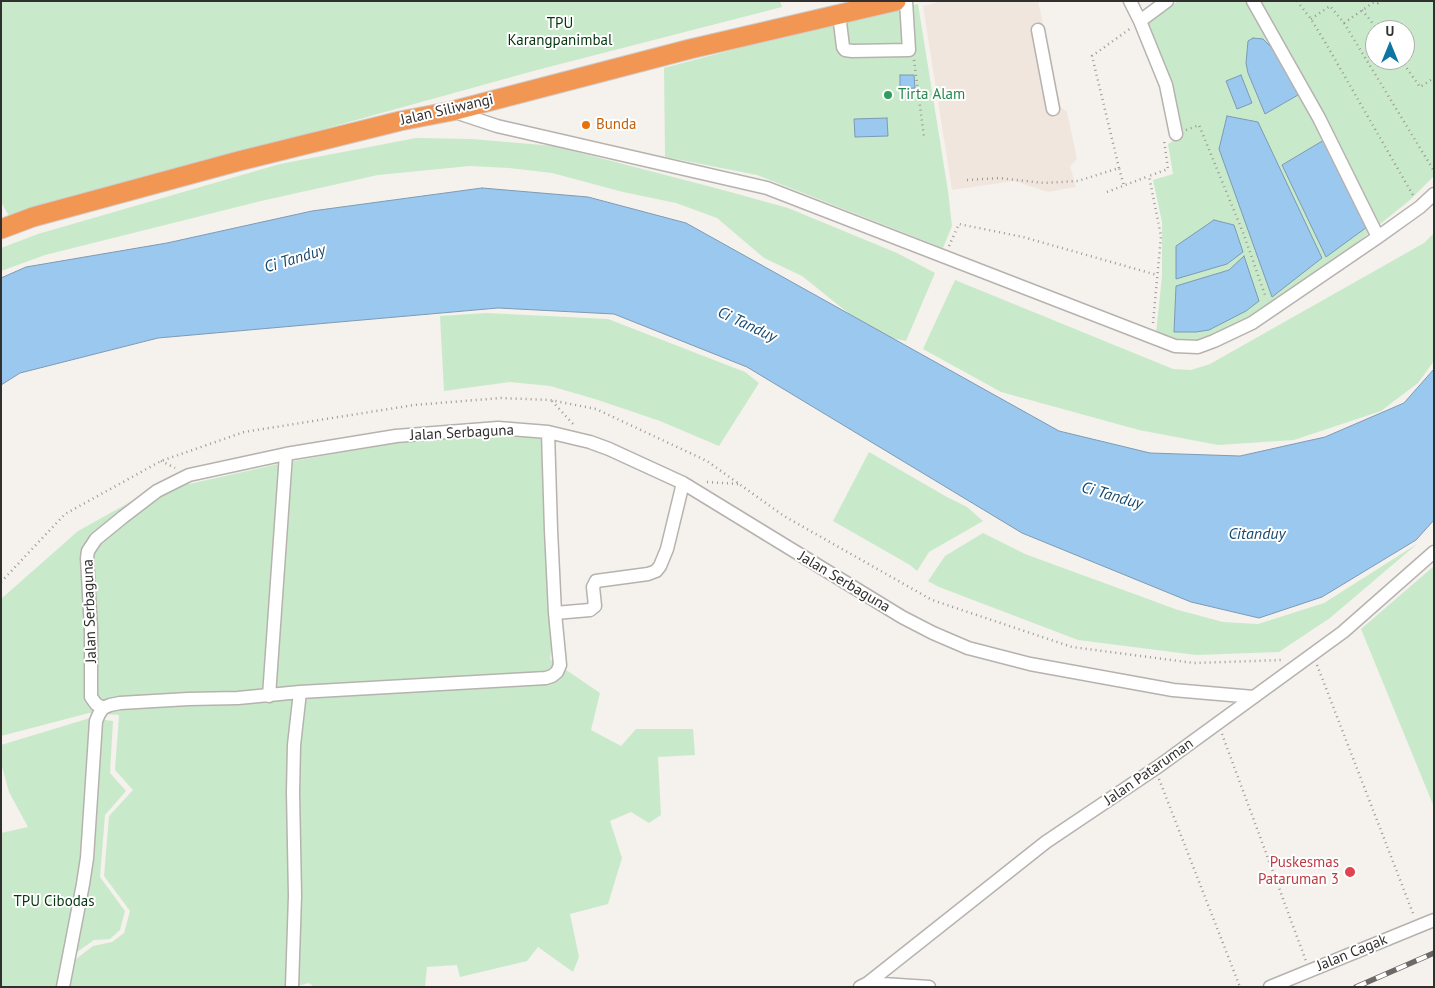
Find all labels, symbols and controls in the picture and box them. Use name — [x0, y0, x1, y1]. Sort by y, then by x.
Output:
park label: TPU Karangpanimbal — [508, 15, 612, 50]
north arrow — [1365, 20, 1415, 70]
text: U — [1386, 22, 1394, 40]
place label: Tirta Alam — [898, 86, 965, 104]
marker: Tirta Alam — [882, 89, 894, 101]
street label: Jalan Siliwangi — [399, 91, 495, 129]
place label: Bunda — [596, 116, 637, 134]
marker: Bunda — [580, 119, 592, 131]
water label: Ci Tanduy — [262, 241, 328, 277]
water label: Ci Tanduy — [714, 303, 780, 347]
street label: Jalan Serbaguna — [410, 421, 514, 445]
water label: Ci Tanduy — [1079, 478, 1145, 514]
water label: Citanduy — [1229, 524, 1285, 544]
street label: Jalan Serbaguna — [795, 548, 893, 616]
street label: Jalan Serbaguna — [79, 559, 101, 663]
street label: Jalan Pataruman — [1101, 735, 1197, 809]
place label: Puskesmas Pataruman 3 — [1258, 854, 1339, 889]
marker: Puskesmas Pataruman 3 — [1343, 865, 1357, 879]
park label: TPU Cibodas — [13, 893, 95, 911]
street label: Jalan Cagak — [1314, 931, 1390, 975]

